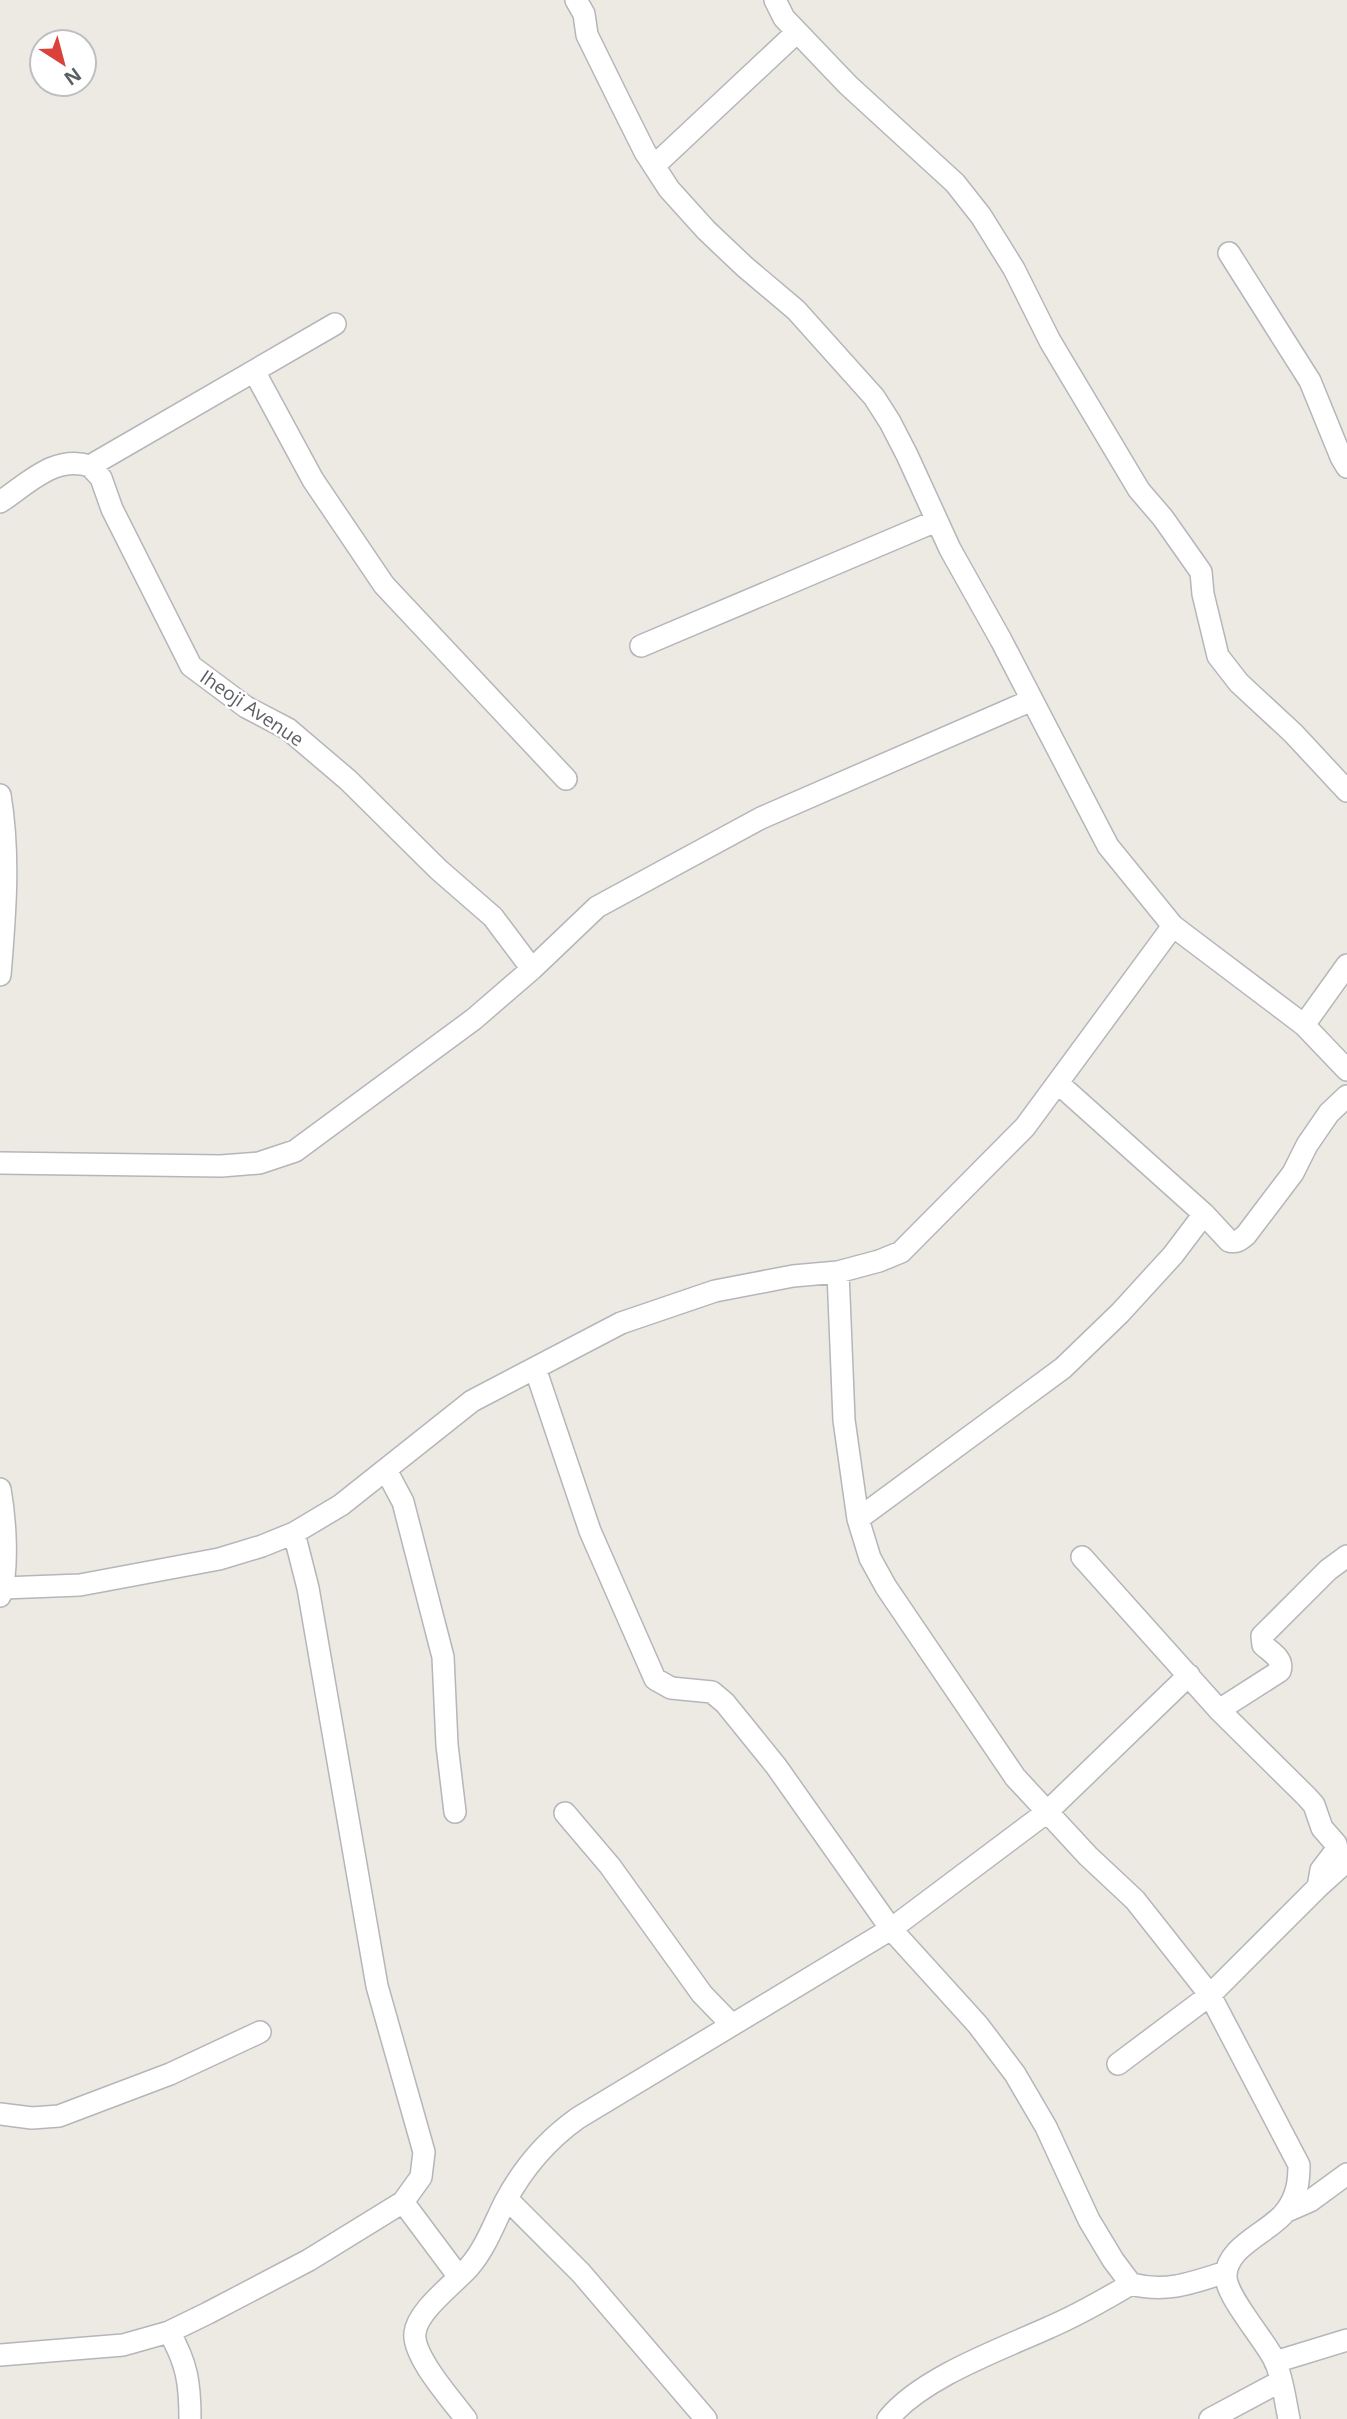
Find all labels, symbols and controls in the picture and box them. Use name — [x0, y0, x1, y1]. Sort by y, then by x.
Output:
north arrow — [28, 28, 98, 98]
text: N — [59, 62, 87, 92]
street label: Iheoji Avenue — [195, 664, 309, 752]

